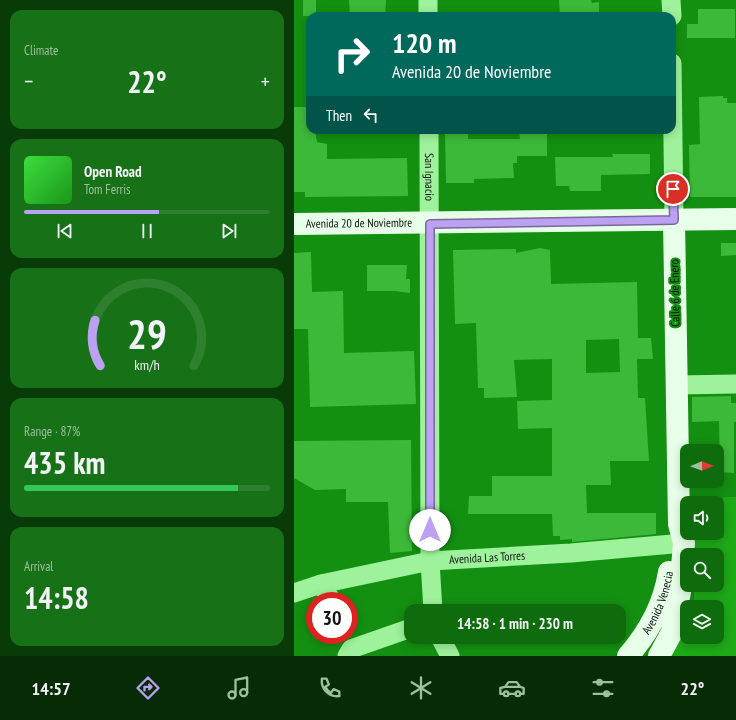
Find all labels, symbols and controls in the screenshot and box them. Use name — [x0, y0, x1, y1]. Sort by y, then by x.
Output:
text: 120 m — [392, 24, 456, 61]
icon: right — [326, 28, 378, 80]
text: Climate — [24, 42, 58, 59]
text: Avenida 20 de Noviembre — [392, 60, 552, 83]
text: 22° — [127, 62, 167, 101]
text: − — [24, 67, 33, 95]
text: + — [261, 67, 270, 95]
icon: left — [360, 104, 382, 126]
text: Then — [326, 106, 352, 125]
street label: San Ignacio — [422, 153, 437, 201]
text: Open Road — [84, 162, 142, 181]
pin — [656, 172, 690, 206]
icon: arrive — [662, 178, 684, 200]
text: Tom Ferris — [84, 181, 130, 198]
street label: Avenida 20 de Noviembre — [306, 215, 412, 231]
icon: previous — [54, 220, 76, 242]
icon: pause — [136, 220, 158, 242]
icon: next — [218, 220, 240, 242]
street label: Calle 6 de Enero — [666, 259, 683, 327]
text: 29 — [127, 307, 167, 360]
text: km/h — [134, 355, 160, 374]
text: Range · 87% — [24, 423, 80, 440]
text: 435 km — [24, 443, 105, 482]
north arrow — [680, 444, 724, 488]
map controls — [680, 444, 724, 644]
button: sound — [680, 496, 724, 540]
position arrow — [409, 509, 451, 551]
street label: Avenida Las Torres — [449, 548, 526, 567]
button: search — [680, 548, 724, 592]
text: Arrival — [24, 558, 53, 575]
street label: Avenida Venecia — [638, 570, 676, 637]
text: 14:58 — [24, 578, 89, 617]
speed limit sign: 30 — [306, 592, 358, 644]
button: layers — [680, 600, 724, 644]
text: 14:58 · 1 min · 230 m — [457, 614, 573, 633]
icon: directions — [134, 674, 162, 702]
icon: music — [225, 674, 253, 702]
icon: phone — [316, 674, 344, 702]
icon: climate — [407, 674, 435, 702]
icon: car — [498, 674, 526, 702]
icon: filters — [589, 674, 617, 702]
text: 14:57 — [32, 677, 71, 700]
text: 22° — [681, 677, 704, 700]

